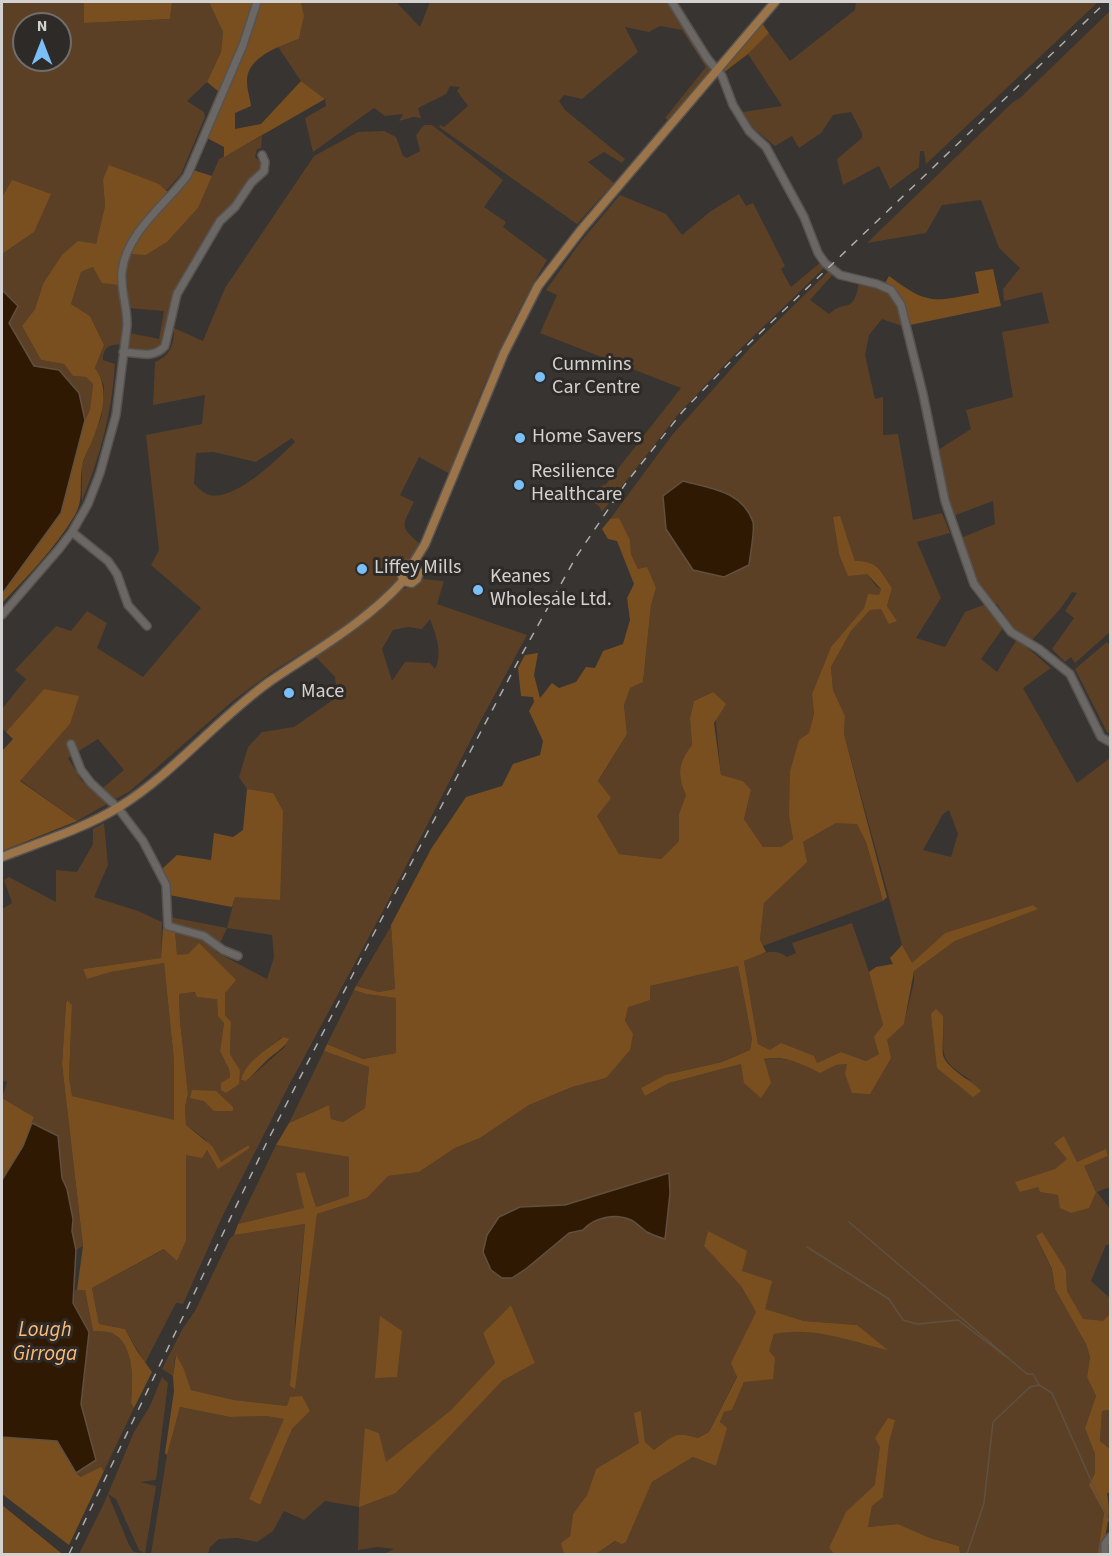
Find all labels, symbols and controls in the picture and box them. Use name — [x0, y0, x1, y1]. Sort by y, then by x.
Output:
north arrow — [12, 12, 72, 72]
text: N — [37, 15, 47, 37]
place label: Cummins Car Centre — [552, 354, 640, 401]
marker: Cummins Car Centre — [533, 370, 547, 384]
place label: Home Savers — [532, 426, 642, 450]
marker: Home Savers — [513, 431, 527, 445]
place label: Resilience Healthcare — [531, 461, 622, 508]
marker: Resilience Healthcare — [512, 478, 526, 492]
place label: Liffey Mills — [374, 557, 461, 581]
marker: Liffey Mills — [355, 562, 369, 576]
place label: Keanes Wholesale Ltd. — [490, 566, 612, 613]
marker: Keanes Wholesale Ltd. — [471, 583, 485, 597]
place label: Mace — [301, 681, 344, 705]
marker: Mace — [282, 686, 296, 700]
water label: Lough Girroga — [13, 1318, 77, 1368]

